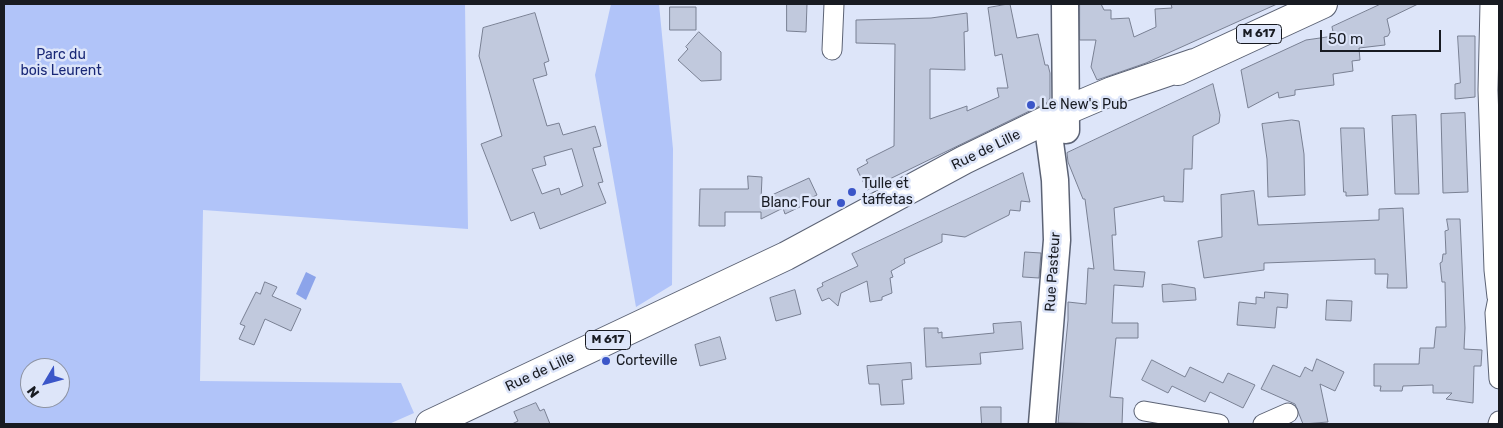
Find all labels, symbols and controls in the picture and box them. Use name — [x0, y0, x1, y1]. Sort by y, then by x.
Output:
scale bar — [1323, 20, 1444, 52]
road number: M 617 — [1236, 24, 1282, 44]
text: 50 m — [1328, 30, 1363, 48]
park label: Parc du bois Leurent — [20, 47, 102, 80]
place label: Le New's Pub — [1041, 97, 1128, 113]
marker: Le New's Pub — [1025, 99, 1037, 111]
street label: Rue de Lille — [949, 126, 1023, 174]
place label: Tulle et taffetas — [862, 176, 913, 208]
marker: Tulle et taffetas — [846, 186, 858, 198]
place label: Blanc Four — [761, 195, 831, 211]
marker: Blanc Four — [835, 197, 847, 209]
street label: Rue Pasteur — [1042, 232, 1064, 312]
road number: M 617 — [586, 330, 630, 350]
street label: Rue de Lille — [503, 349, 577, 395]
place label: Corteville — [616, 353, 678, 369]
marker: Corteville — [600, 355, 612, 367]
north arrow — [20, 358, 70, 408]
text: N — [24, 383, 43, 401]

